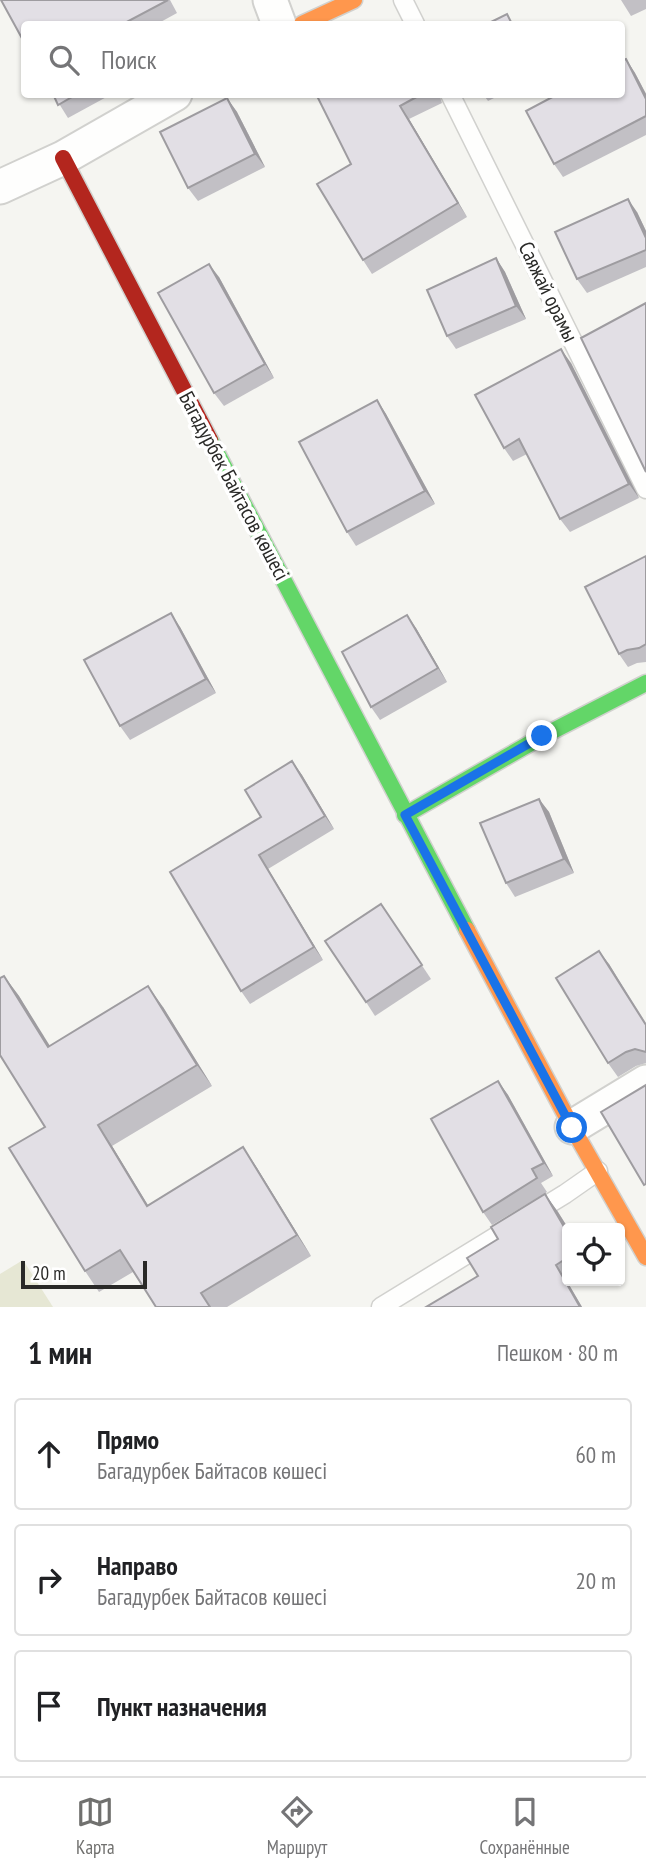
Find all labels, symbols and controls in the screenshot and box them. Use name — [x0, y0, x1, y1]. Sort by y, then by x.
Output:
search box — [21, 21, 625, 98]
icon: search — [45, 41, 83, 79]
text: Поиск — [101, 43, 157, 76]
street label: Саяжай орамы — [513, 237, 584, 346]
street label: Багадурбек Байтасов көшесі — [173, 387, 296, 585]
route end — [526, 720, 557, 751]
route start — [556, 1112, 587, 1143]
map controls — [562, 1223, 625, 1286]
button: locate — [562, 1223, 625, 1286]
scale bar — [21, 1258, 147, 1290]
text: 20 m — [32, 1261, 66, 1285]
text: 1 мин — [28, 1333, 92, 1372]
text: Пешком · 80 m — [497, 1338, 618, 1367]
text: Прямо — [97, 1423, 159, 1456]
icon: ahead — [30, 1435, 68, 1473]
text: 60 m — [575, 1440, 616, 1469]
text: Багадурбек Байтасов көшесі — [97, 1456, 327, 1485]
text: Направо — [97, 1549, 178, 1582]
icon: right — [30, 1561, 68, 1599]
text: 20 m — [575, 1566, 616, 1595]
text: Багадурбек Байтасов көшесі — [97, 1582, 327, 1611]
icon: arrive — [30, 1687, 68, 1725]
text: Пункт назначения — [97, 1690, 267, 1723]
tab: Карта — [76, 1793, 115, 1859]
tab: Маршрут — [267, 1793, 327, 1859]
tab: Сохранённые — [480, 1793, 570, 1859]

